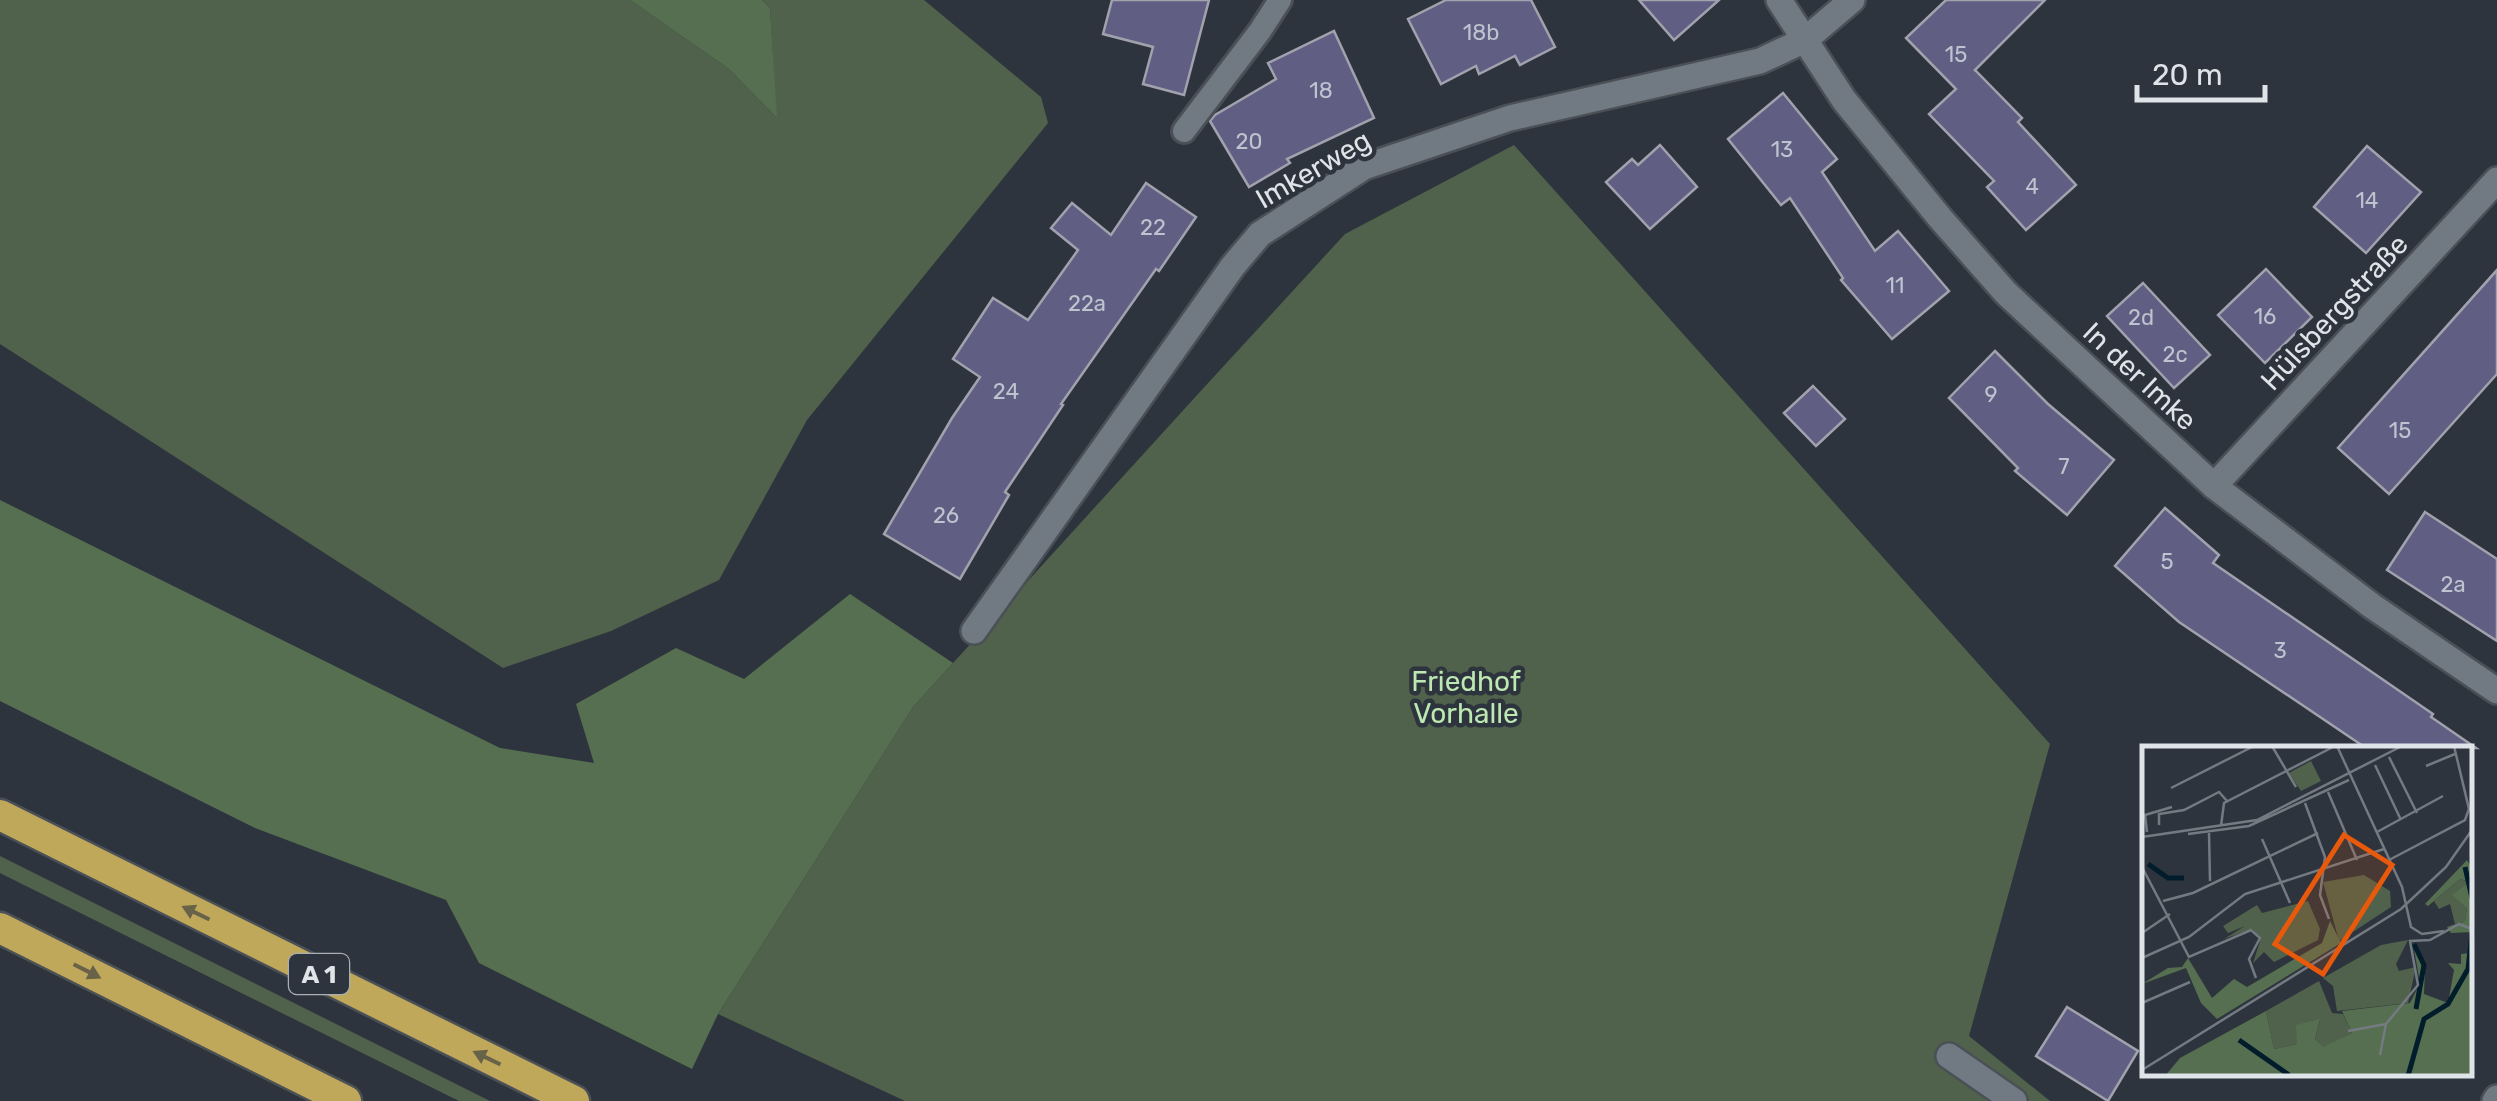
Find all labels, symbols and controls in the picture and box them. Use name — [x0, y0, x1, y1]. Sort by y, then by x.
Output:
house number: 18b — [1463, 19, 1499, 46]
scale bar — [2137, 40, 2264, 102]
house number: 15 — [1945, 41, 1967, 68]
text: 20 m — [2152, 57, 2223, 93]
house number: 18 — [1309, 77, 1333, 104]
street label: Imkerweg — [1250, 123, 1377, 215]
house number: 20 — [1236, 128, 1262, 155]
house number: 13 — [1771, 136, 1793, 163]
house number: 4 — [2025, 173, 2039, 200]
house number: 14 — [2355, 187, 2379, 214]
house number: 22 — [1140, 214, 1166, 241]
street label: Hülsbergstraße — [2254, 228, 2415, 397]
house number: 11 — [1886, 272, 1904, 299]
house number: 22a — [1068, 290, 1106, 317]
house number: 16 — [2254, 303, 2276, 330]
house number: 2d — [2128, 304, 2154, 331]
street label: In der Imke — [2076, 316, 2203, 437]
house number: 2c — [2162, 341, 2188, 368]
house number: 24 — [993, 378, 1019, 405]
house number: 9 — [1984, 381, 1998, 408]
house number: 15 — [2389, 417, 2411, 444]
house number: 7 — [2058, 453, 2070, 480]
house number: 26 — [933, 502, 959, 529]
house number: 5 — [2160, 548, 2174, 575]
house number: 2a — [2440, 571, 2466, 598]
house number: 3 — [2273, 637, 2287, 664]
park label: Friedhof Vorhalle — [1411, 665, 1521, 730]
inset map — [2142, 746, 2472, 1076]
one-way arrow — [181, 904, 210, 921]
road number: A 1 — [289, 954, 349, 994]
one-way arrow — [73, 963, 102, 980]
one-way arrow — [472, 1049, 501, 1066]

